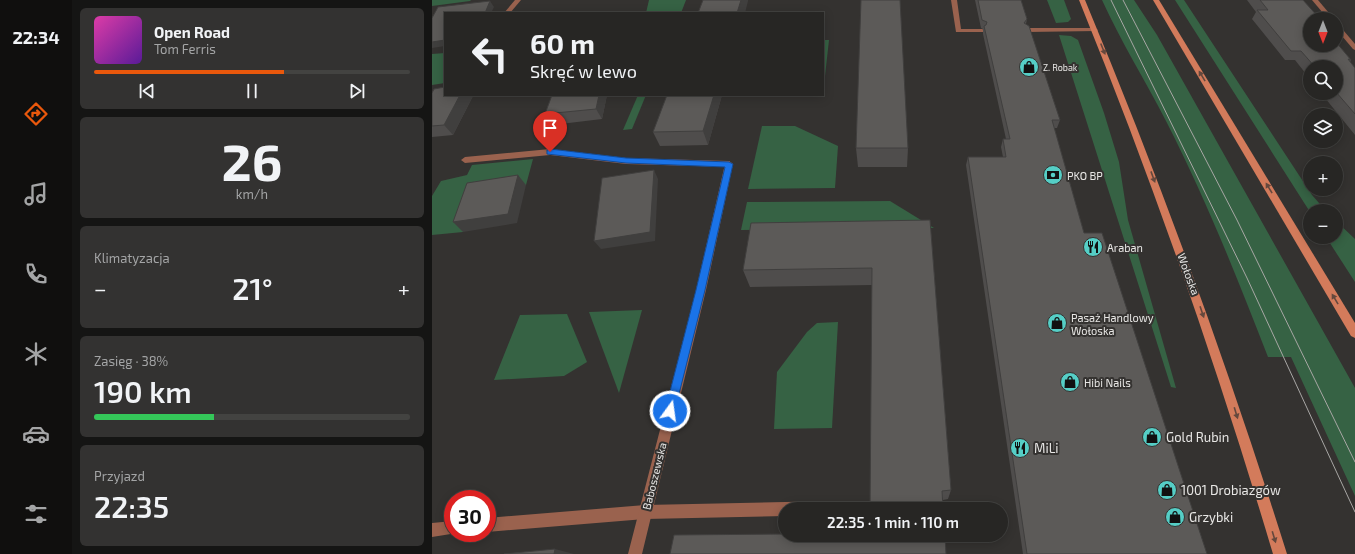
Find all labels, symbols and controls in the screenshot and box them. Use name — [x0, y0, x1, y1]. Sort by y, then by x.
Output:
north arrow — [1303, 12, 1343, 52]
map controls — [1303, 12, 1343, 244]
text: Open Road — [154, 23, 230, 41]
text: 22:34 — [12, 26, 60, 48]
text: 60 m — [530, 26, 595, 60]
icon: left — [464, 28, 516, 80]
text: Tom Ferris — [154, 41, 216, 57]
one-way arrow — [1100, 43, 1106, 55]
shop icon: Z. Robak — [1018, 56, 1040, 78]
text: Skręć w lewo — [530, 60, 637, 82]
button: search — [1303, 60, 1343, 100]
place label: Z. Robak — [1043, 62, 1078, 73]
one-way arrow — [1198, 70, 1205, 82]
icon: previous — [136, 80, 158, 102]
icon: pause — [241, 80, 263, 102]
icon: next — [346, 80, 368, 102]
icon: directions — [22, 100, 50, 128]
button: layers — [1303, 108, 1343, 148]
pin — [533, 111, 567, 152]
icon: arrive — [539, 117, 561, 139]
text: 26 — [222, 129, 282, 191]
button: + — [1303, 156, 1343, 196]
bank icon: PKO BP — [1042, 164, 1064, 186]
place label: PKO BP — [1067, 169, 1103, 182]
one-way arrow — [1150, 171, 1156, 183]
icon: music — [22, 180, 50, 208]
one-way arrow — [1265, 182, 1272, 194]
text: km/h — [236, 186, 268, 202]
button: − — [1303, 204, 1343, 244]
restaurant icon: Araban — [1082, 236, 1104, 258]
place label: Araban — [1107, 241, 1143, 254]
text: Klimatyzacja — [94, 250, 170, 266]
street label: Wołoska — [1175, 251, 1203, 297]
icon: phone — [22, 260, 50, 288]
text: 21° — [232, 270, 273, 306]
text: − — [94, 275, 107, 301]
text: + — [398, 275, 410, 301]
one-way arrow — [1332, 293, 1339, 305]
one-way arrow — [1200, 306, 1206, 318]
place label: Pasaż Handlowy Wołoska — [1071, 311, 1154, 337]
shop icon: Pasaż Handlowy Wołoska — [1046, 312, 1068, 334]
icon: climate — [22, 340, 50, 368]
text: Zasięg · 38% — [94, 353, 168, 369]
shop icon: Hibi Nails — [1059, 371, 1081, 393]
text: 190 km — [94, 373, 192, 409]
place label: Hibi Nails — [1084, 376, 1131, 389]
position arrow — [649, 390, 691, 432]
one-way arrow — [1233, 407, 1239, 419]
icon: car — [22, 420, 50, 448]
shop icon: Gold Rubin — [1141, 426, 1163, 448]
place label: Gold Rubin — [1166, 429, 1229, 445]
restaurant icon: MiLi — [1009, 437, 1031, 459]
place label: MiLi — [1034, 440, 1059, 456]
street label: Baboszewska — [639, 441, 669, 511]
text: Przyjazd — [94, 468, 145, 484]
shop icon: 1001 Drobiazgów — [1156, 479, 1178, 501]
place label: 1001 Drobiazgów — [1181, 482, 1281, 498]
text: 22:35 — [94, 488, 169, 524]
speed limit sign: 30 — [444, 490, 496, 542]
icon: filters — [22, 500, 50, 528]
shop icon: Grzybki — [1164, 506, 1186, 528]
place label: Grzybki — [1189, 509, 1233, 525]
text: 22:35 · 1 min · 110 m — [827, 513, 959, 531]
one-way arrow — [1271, 531, 1277, 543]

